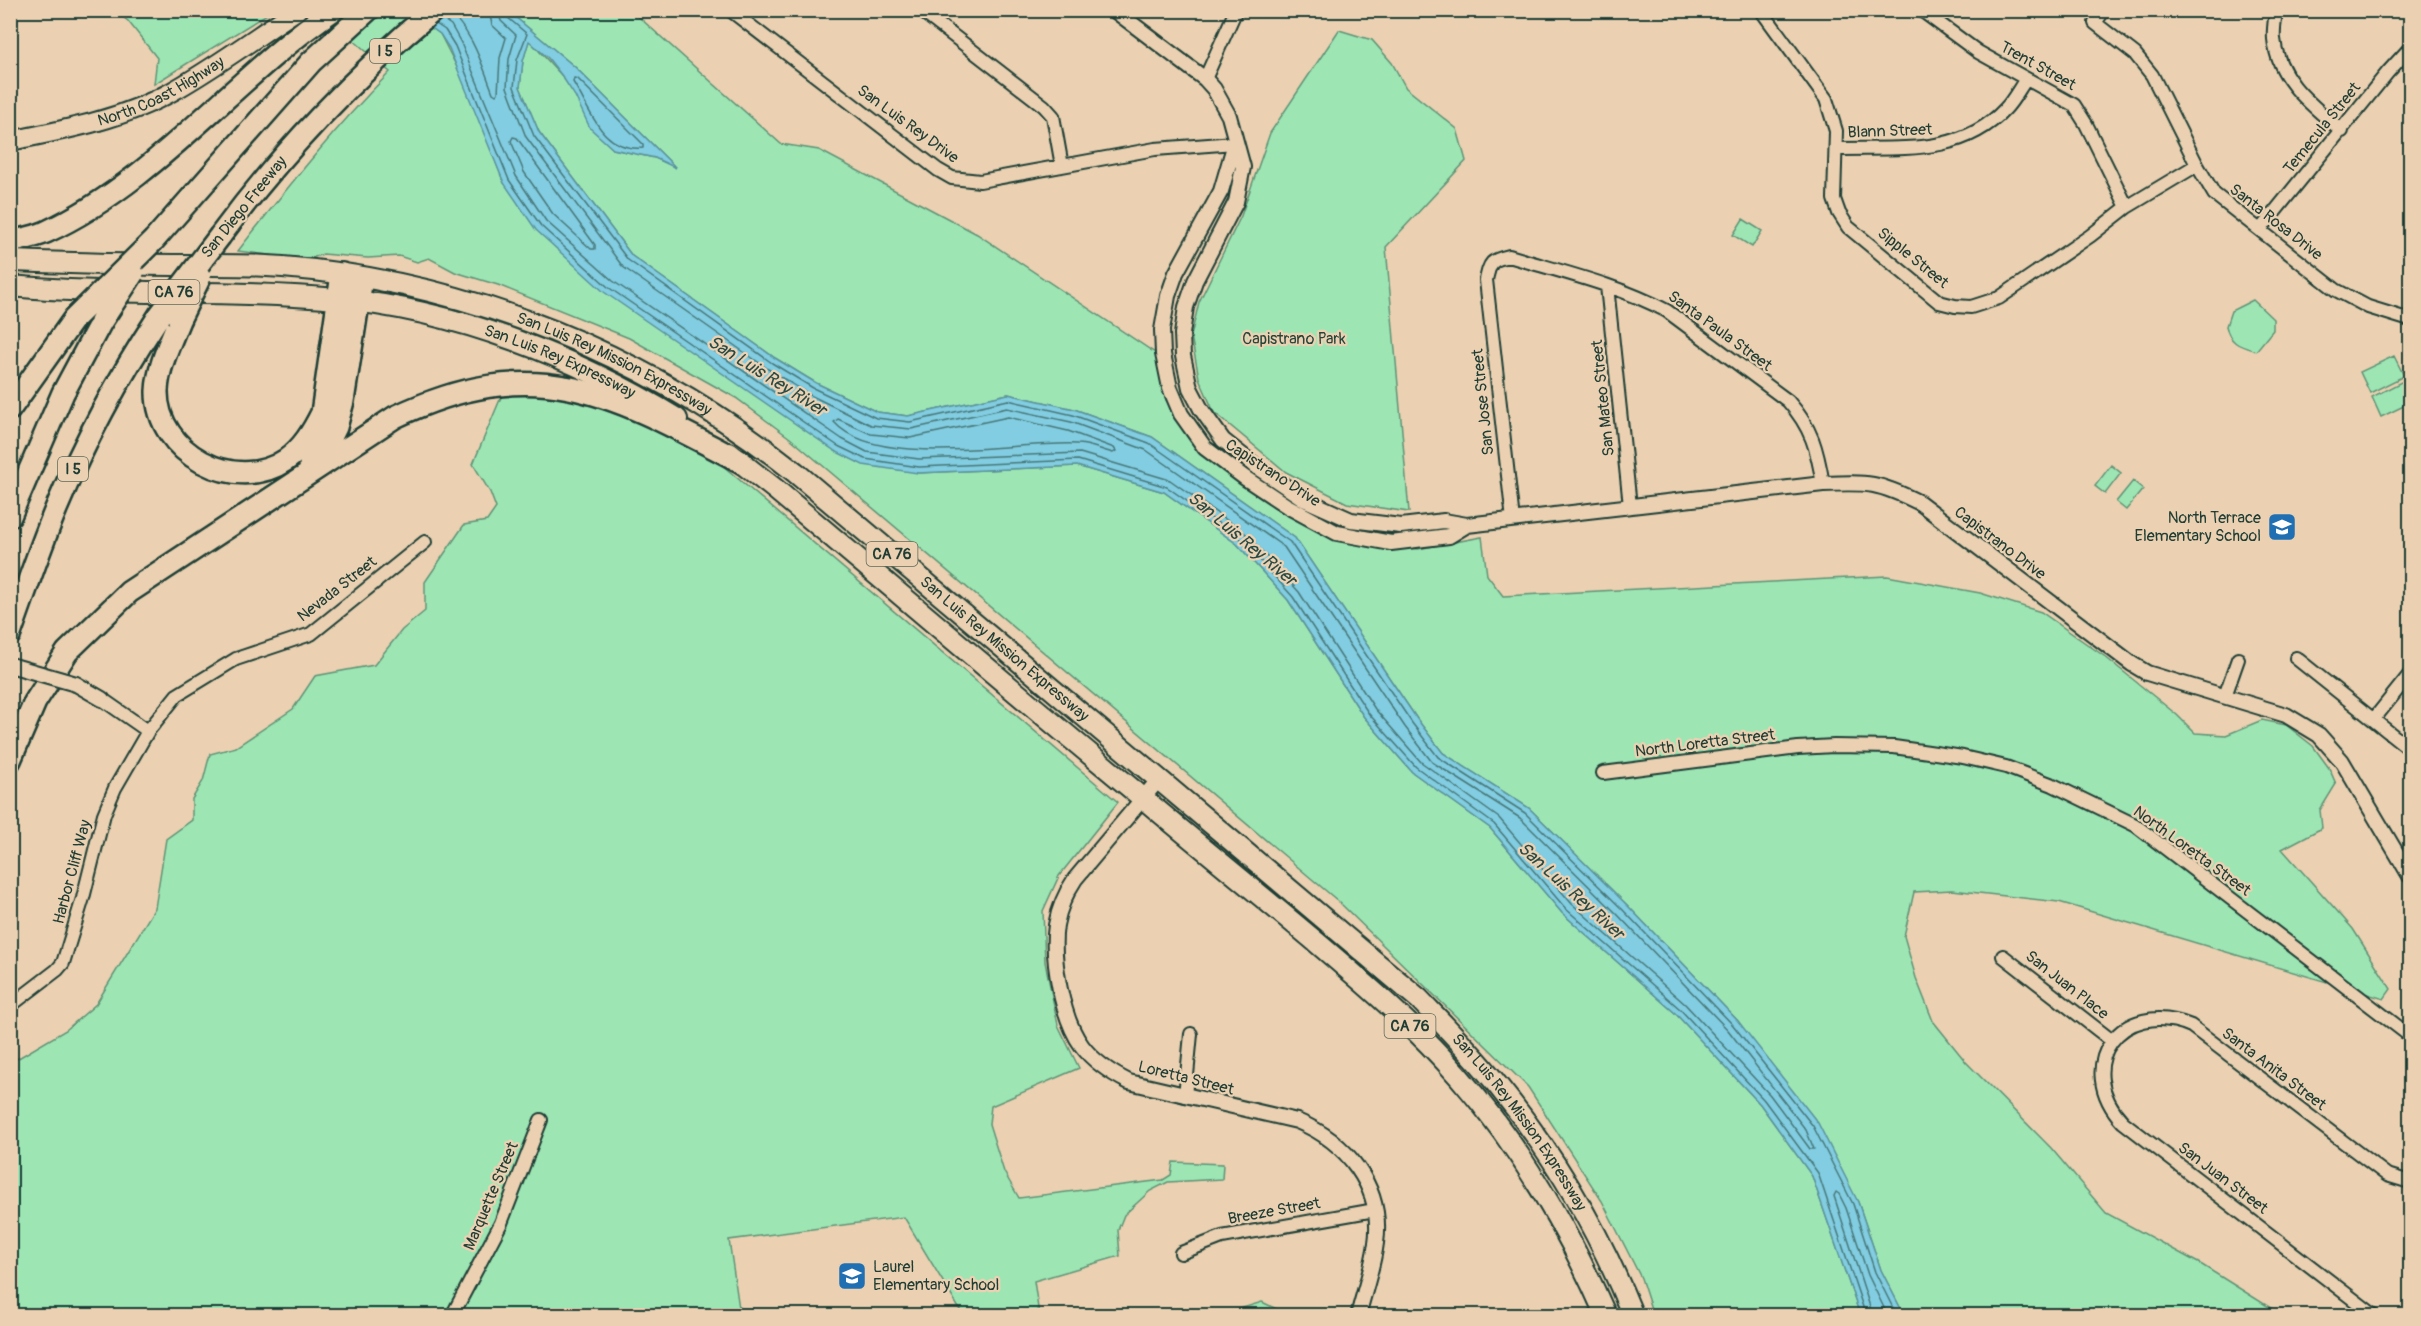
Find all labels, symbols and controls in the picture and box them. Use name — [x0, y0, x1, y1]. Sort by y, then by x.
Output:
street label: Trent Street — [1997, 37, 2080, 95]
road number: I 5 — [370, 39, 400, 63]
street label: North Coast Highway — [95, 52, 228, 131]
street label: Temecula Street — [2279, 78, 2365, 178]
street label: San Luis Rey Drive — [853, 80, 963, 168]
street label: Blann Street — [1847, 120, 1933, 142]
street label: San Diego Freeway — [197, 152, 291, 262]
street label: Santa Rosa Drive — [2225, 179, 2327, 265]
street label: Sipple Street — [1873, 223, 1953, 293]
road number: CA 76 — [148, 280, 200, 304]
street label: Santa Paula Street — [1664, 286, 1776, 376]
street label: San Luis Rey Mission Expressway — [514, 308, 716, 420]
street label: San Luis Rey Expressway — [482, 320, 639, 403]
park label: Capistrano Park — [1242, 329, 1346, 349]
water label: San Luis Rey River — [704, 330, 833, 423]
street label: San Mateo Street — [1587, 338, 1619, 457]
street label: San Jose Street — [1467, 347, 1499, 456]
street label: Capistrano Drive — [1222, 435, 1324, 511]
road number: I 5 — [58, 457, 88, 481]
water label: San Luis Rey River — [1183, 487, 1303, 593]
street label: Capistrano Drive — [1950, 502, 2050, 584]
place label: North Terrace Elementary School — [2135, 508, 2261, 546]
school or university icon: North Terrace Elementary School — [2266, 511, 2298, 543]
road number: CA 76 — [866, 542, 918, 566]
street label: Nevada Street — [293, 551, 381, 626]
street label: San Luis Rey Mission Expressway — [916, 572, 1093, 726]
street label: North Loretta Street — [1634, 724, 1777, 761]
street label: North Loretta Street — [2129, 802, 2255, 901]
street label: Harbor Cliff Way — [48, 817, 96, 926]
water label: San Luis Rey River — [1513, 837, 1631, 947]
street label: San Juan Place — [2021, 946, 2113, 1024]
road number: CA 76 — [1384, 1014, 1436, 1038]
street label: Santa Anita Street — [2218, 1023, 2331, 1115]
street label: San Luis Rey Mission Expressway — [1448, 1030, 1591, 1214]
street label: Loretta Street — [1136, 1056, 1237, 1100]
street label: Marquette Street — [459, 1138, 523, 1253]
street label: San Juan Street — [2174, 1138, 2272, 1219]
street label: Breeze Street — [1226, 1193, 1322, 1229]
place label: Laurel Elementary School — [873, 1257, 999, 1295]
school or university icon: Laurel Elementary School — [836, 1260, 868, 1292]

